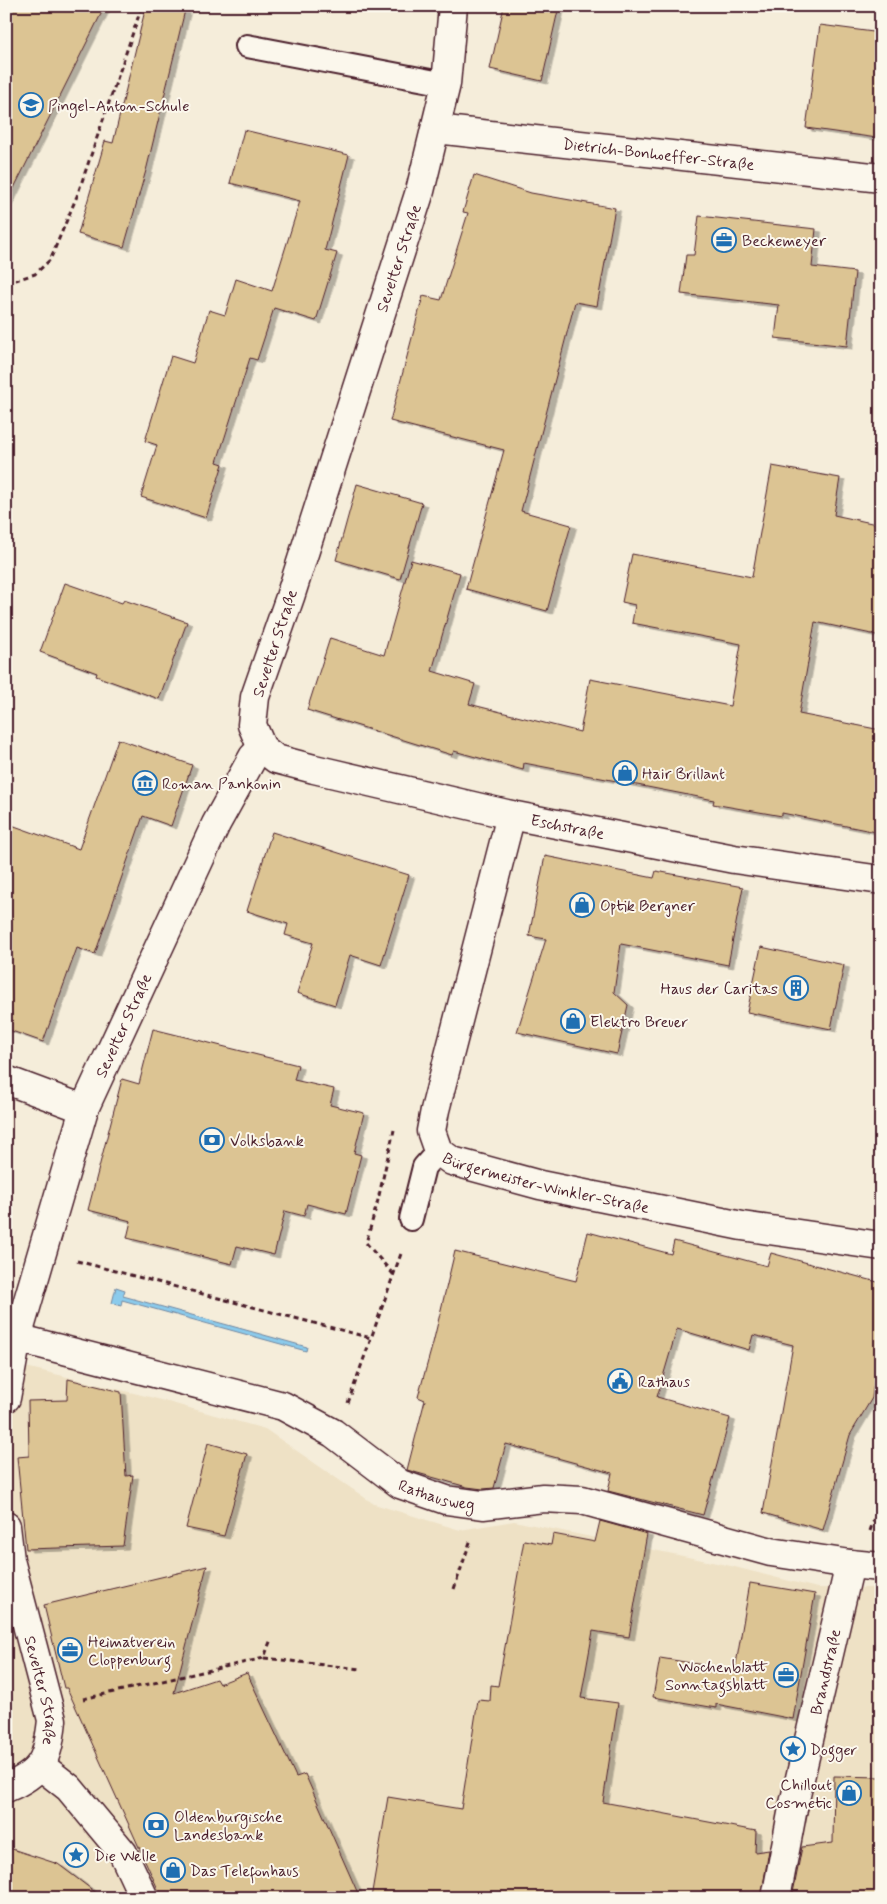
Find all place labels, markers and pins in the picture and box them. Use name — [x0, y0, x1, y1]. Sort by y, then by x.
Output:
school or university icon: Pingel-Anton-Schule — [18, 92, 44, 118]
place label: Pingel-Anton-Schule — [48, 96, 190, 118]
office icon: Beckemeyer — [711, 227, 737, 253]
place label: Beckemeyer — [742, 231, 827, 252]
shop icon: Hair Brillant — [612, 760, 638, 786]
place label: Hair Brillant — [642, 764, 725, 785]
museum icon: Roman Pankonin — [132, 770, 158, 796]
place label: Roman Pankonin — [162, 774, 281, 795]
shop icon: Optik Bergner — [569, 892, 595, 918]
place label: Optik Bergner — [600, 896, 695, 917]
building icon: Haus der Caritas — [783, 975, 809, 1001]
place label: Haus der Caritas — [660, 979, 778, 1000]
shop icon: Elektro Breuer — [560, 1008, 586, 1034]
place label: Elektro Breuer — [590, 1012, 688, 1033]
bank icon: Volksbank — [199, 1127, 225, 1153]
place label: Volksbank — [230, 1131, 304, 1152]
public building icon: Rathaus — [607, 1368, 633, 1394]
place label: Rathaus — [638, 1372, 690, 1393]
place label: Heimatverein Cloppenburg — [88, 1632, 175, 1672]
office icon: Heimatverein Cloppenburg — [57, 1637, 83, 1663]
place label: Wochenblatt Sonntagsblatt — [665, 1657, 769, 1697]
office icon: Wochenblatt Sonntagsblatt — [773, 1662, 799, 1688]
place icon: Dogger — [780, 1736, 806, 1762]
place label: Dogger — [810, 1740, 858, 1762]
place label: Chillout Cosmetic — [765, 1775, 832, 1814]
shop icon: Chillout Cosmetic — [836, 1780, 862, 1806]
place label: Oldenburgische Landesbank — [174, 1807, 283, 1846]
bank icon: Oldenburgische Landesbank — [143, 1812, 169, 1838]
place icon: Die Welle — [63, 1842, 89, 1868]
place label: Die Welle — [94, 1846, 157, 1867]
shop icon: Das Telefonhaus — [160, 1857, 186, 1883]
place label: Das Telefonhaus — [190, 1861, 299, 1884]

